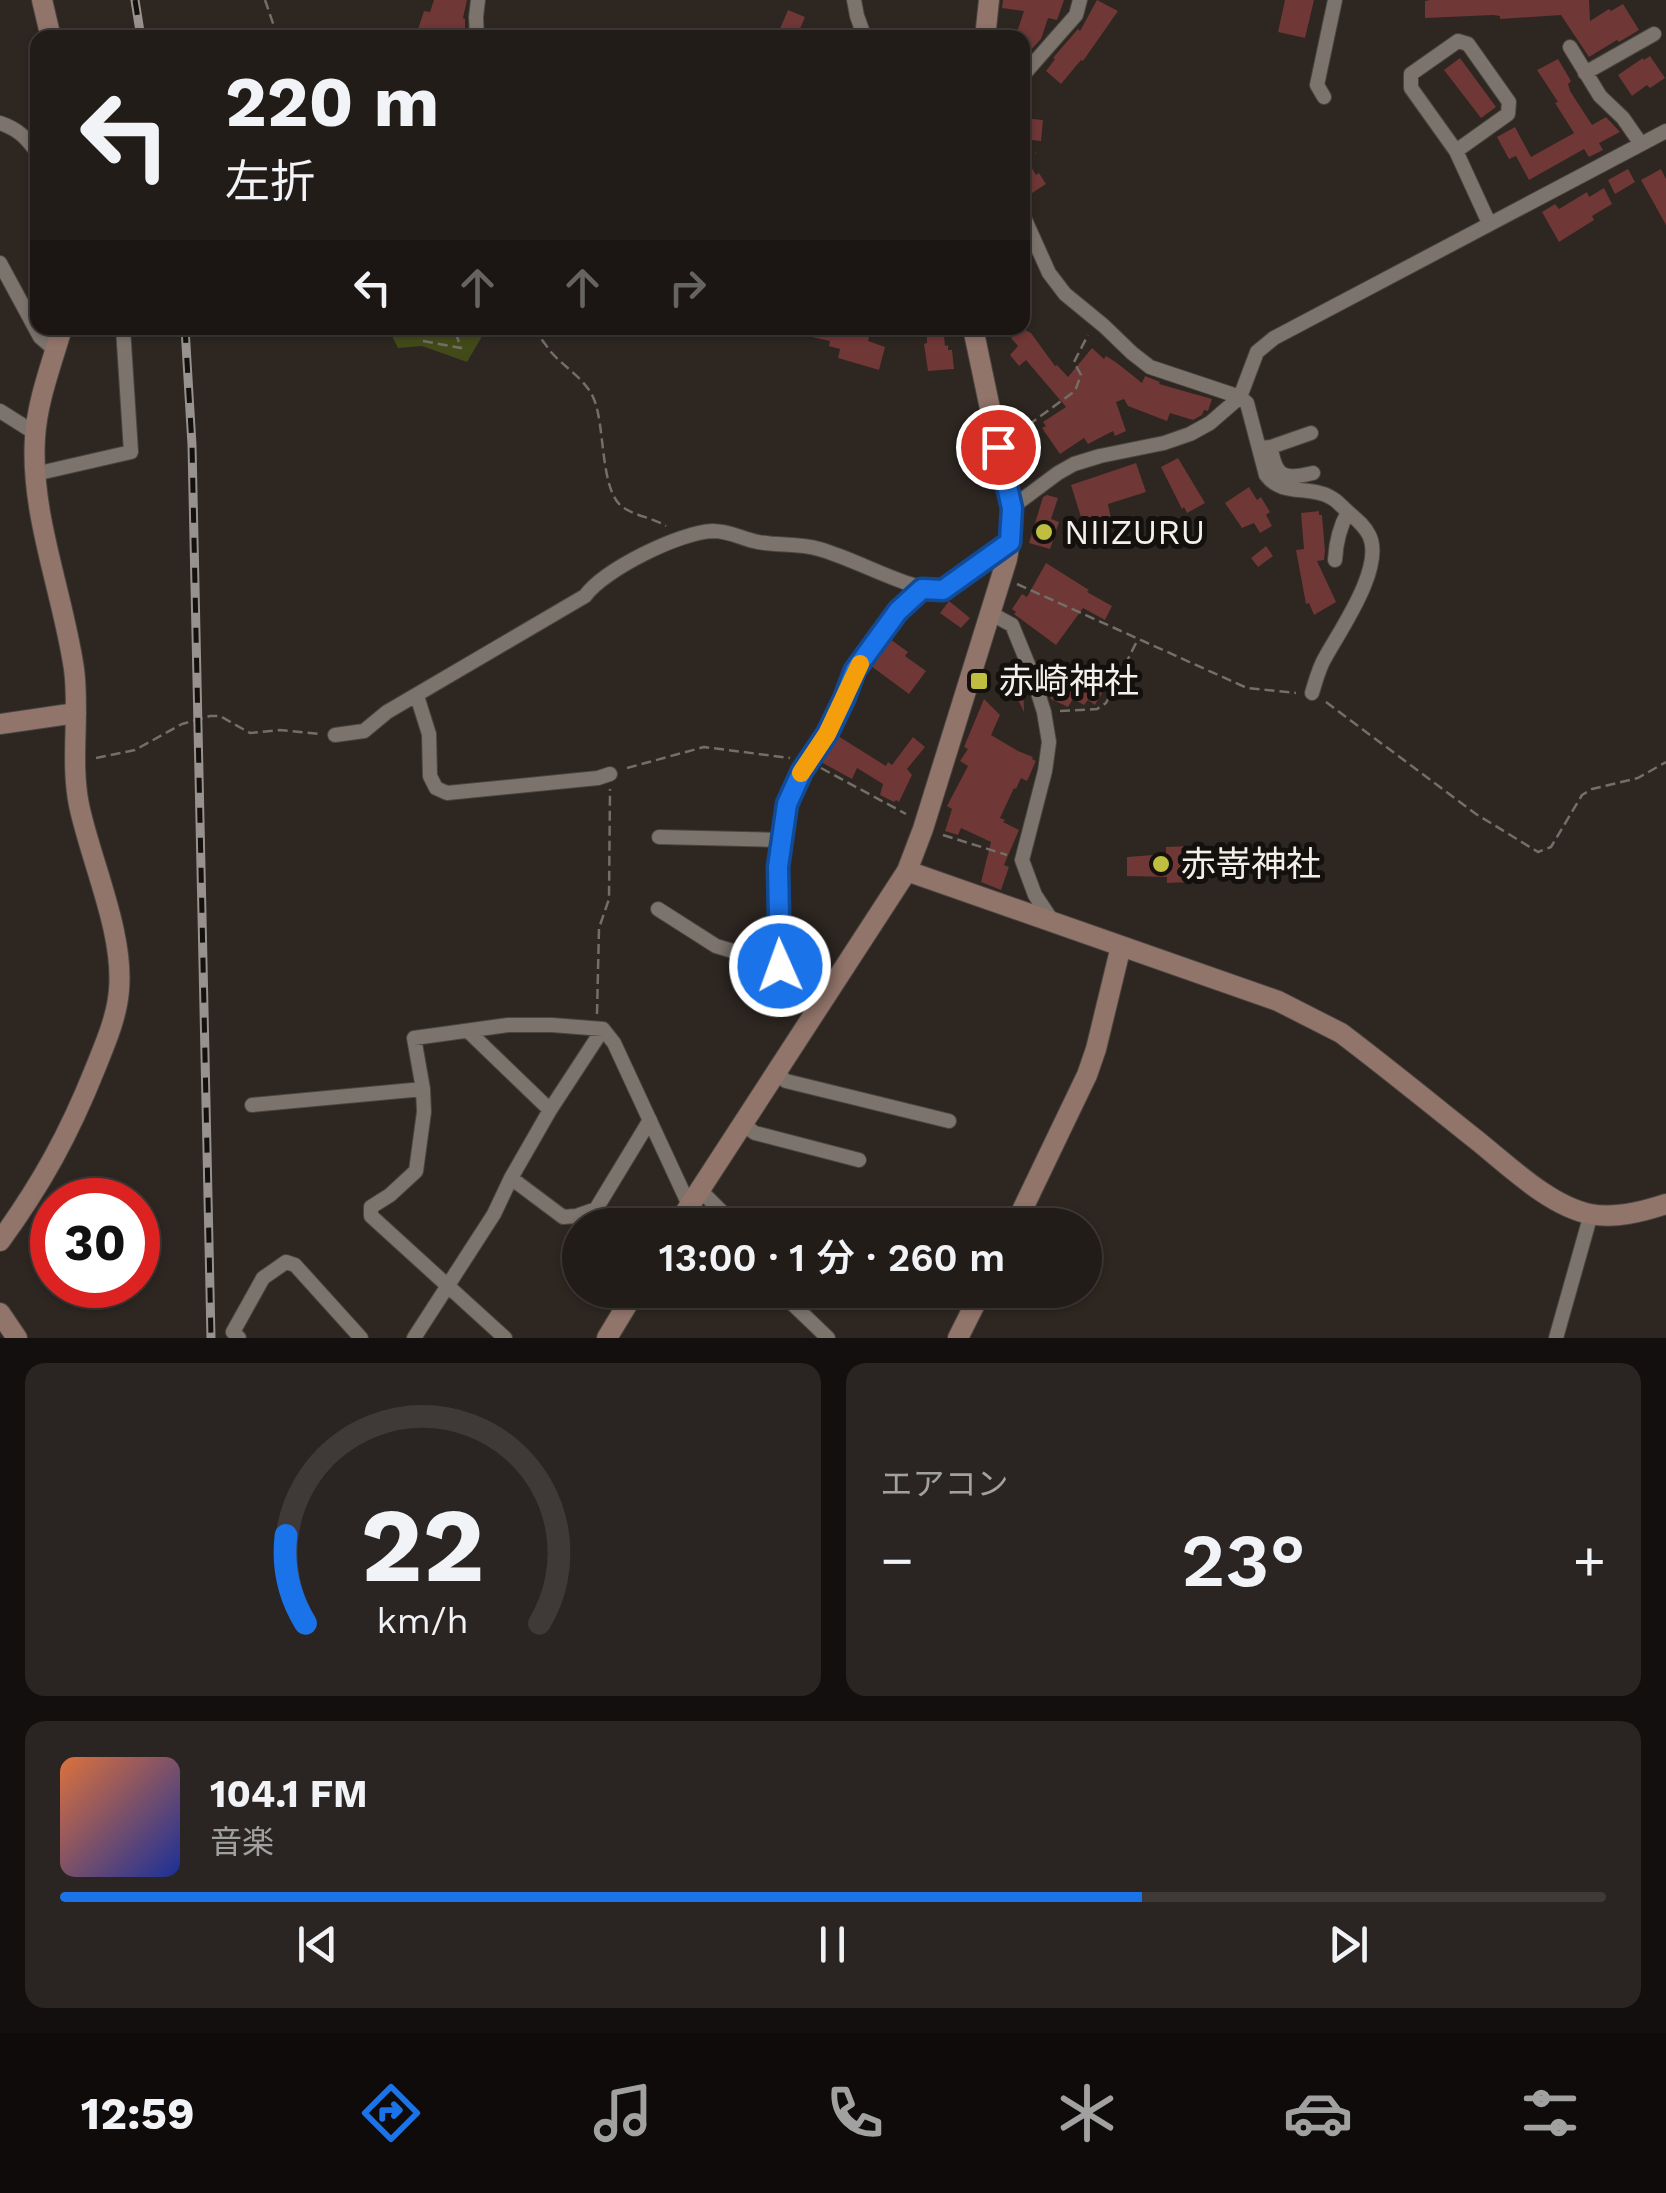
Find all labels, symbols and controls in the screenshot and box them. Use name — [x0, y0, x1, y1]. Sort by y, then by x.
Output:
text: 220 m — [225, 61, 439, 143]
icon: left — [60, 70, 190, 200]
text: 左折 — [225, 155, 315, 208]
icon: left — [345, 260, 400, 315]
icon: ahead — [450, 260, 505, 315]
icon: ahead — [555, 260, 610, 315]
icon: right — [660, 260, 715, 315]
pin — [956, 405, 1041, 490]
icon: arrive — [971, 420, 1026, 475]
place label: NIIZURU — [1064, 511, 1205, 553]
marker: NIIZURU — [1033, 521, 1055, 543]
place label: 赤崎神社 — [999, 660, 1139, 702]
marker: 赤崎神社 — [968, 670, 990, 692]
place label: 赤嵜神社 — [1181, 843, 1321, 885]
marker: 赤嵜神社 — [1150, 853, 1172, 875]
position arrow — [728, 914, 832, 1018]
speed limit sign: 30 — [30, 1178, 160, 1308]
text: 13:00 · 1 分 · 260 m — [659, 1236, 1005, 1280]
text: エアコン — [881, 1465, 1009, 1503]
text: 22 — [361, 1484, 485, 1606]
text: 23° — [1181, 1516, 1306, 1604]
text: − — [881, 1528, 914, 1592]
text: + — [1573, 1528, 1606, 1592]
text: km/h — [377, 1600, 469, 1642]
text: 104.1 FM — [210, 1772, 368, 1816]
text: 音楽 — [210, 1823, 274, 1861]
icon: previous — [290, 1917, 345, 1972]
icon: pause — [805, 1917, 860, 1972]
icon: next — [1321, 1917, 1376, 1972]
icon: directions — [356, 2078, 426, 2148]
icon: music — [588, 2078, 658, 2148]
icon: phone — [820, 2078, 890, 2148]
icon: climate — [1052, 2078, 1122, 2148]
icon: car — [1283, 2078, 1353, 2148]
icon: filters — [1515, 2078, 1585, 2148]
text: 12:59 — [81, 2087, 195, 2140]

